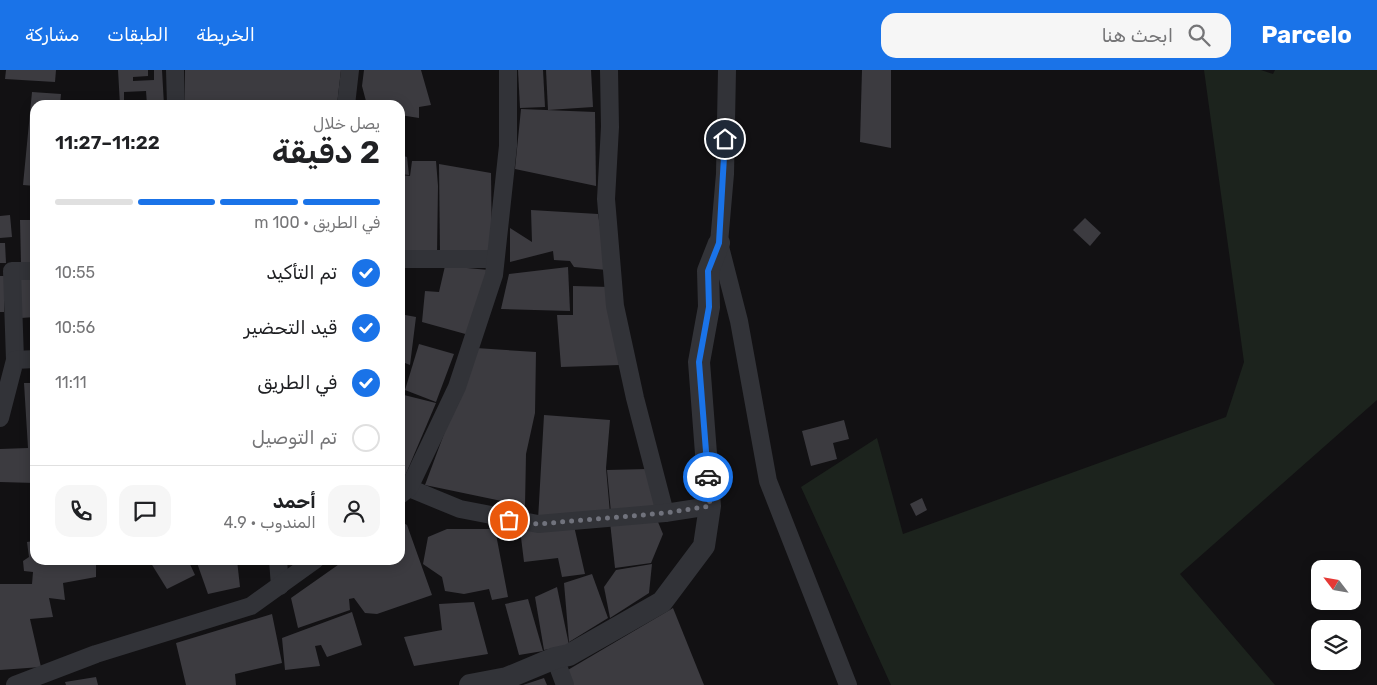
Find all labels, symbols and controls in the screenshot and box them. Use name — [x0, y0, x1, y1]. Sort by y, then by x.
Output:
search box — [881, 13, 1231, 58]
icon: search — [1185, 21, 1213, 49]
text: Parcelo — [1261, 21, 1352, 49]
text: مشاركة — [25, 24, 79, 46]
text: الطبقات — [107, 24, 168, 46]
text: الخريطة — [196, 24, 255, 46]
text: ابحث هنا — [1101, 24, 1173, 47]
text: يصل خلال — [313, 114, 380, 133]
pin — [704, 118, 746, 160]
icon: home — [711, 125, 739, 153]
text: 11:22–11:27 — [55, 131, 160, 154]
text: 2 دقيقة — [272, 133, 380, 171]
text: في الطريق · 100 m — [254, 213, 380, 232]
icon: check — [352, 259, 380, 287]
text: تم التأكيد — [266, 261, 337, 284]
text: 10:55 — [55, 263, 95, 282]
icon: check — [352, 314, 380, 342]
text: قيد التحضير — [244, 316, 337, 339]
text: 10:56 — [55, 318, 95, 337]
icon: check — [352, 369, 380, 397]
text: في الطريق — [257, 371, 337, 394]
text: 11:11 — [55, 373, 87, 392]
text: تم التوصيل — [252, 426, 337, 449]
courier — [683, 452, 733, 502]
icon: car — [694, 463, 722, 491]
button: phone — [55, 485, 107, 537]
button: chat — [119, 485, 171, 537]
button: person — [328, 485, 380, 537]
text: أحمد — [273, 490, 316, 513]
pin — [488, 499, 530, 541]
icon: bag — [495, 506, 523, 534]
text: المندوب · 4.9 — [223, 513, 316, 532]
north arrow — [1311, 560, 1361, 610]
map controls — [1311, 560, 1361, 670]
button: layers — [1311, 620, 1361, 670]

